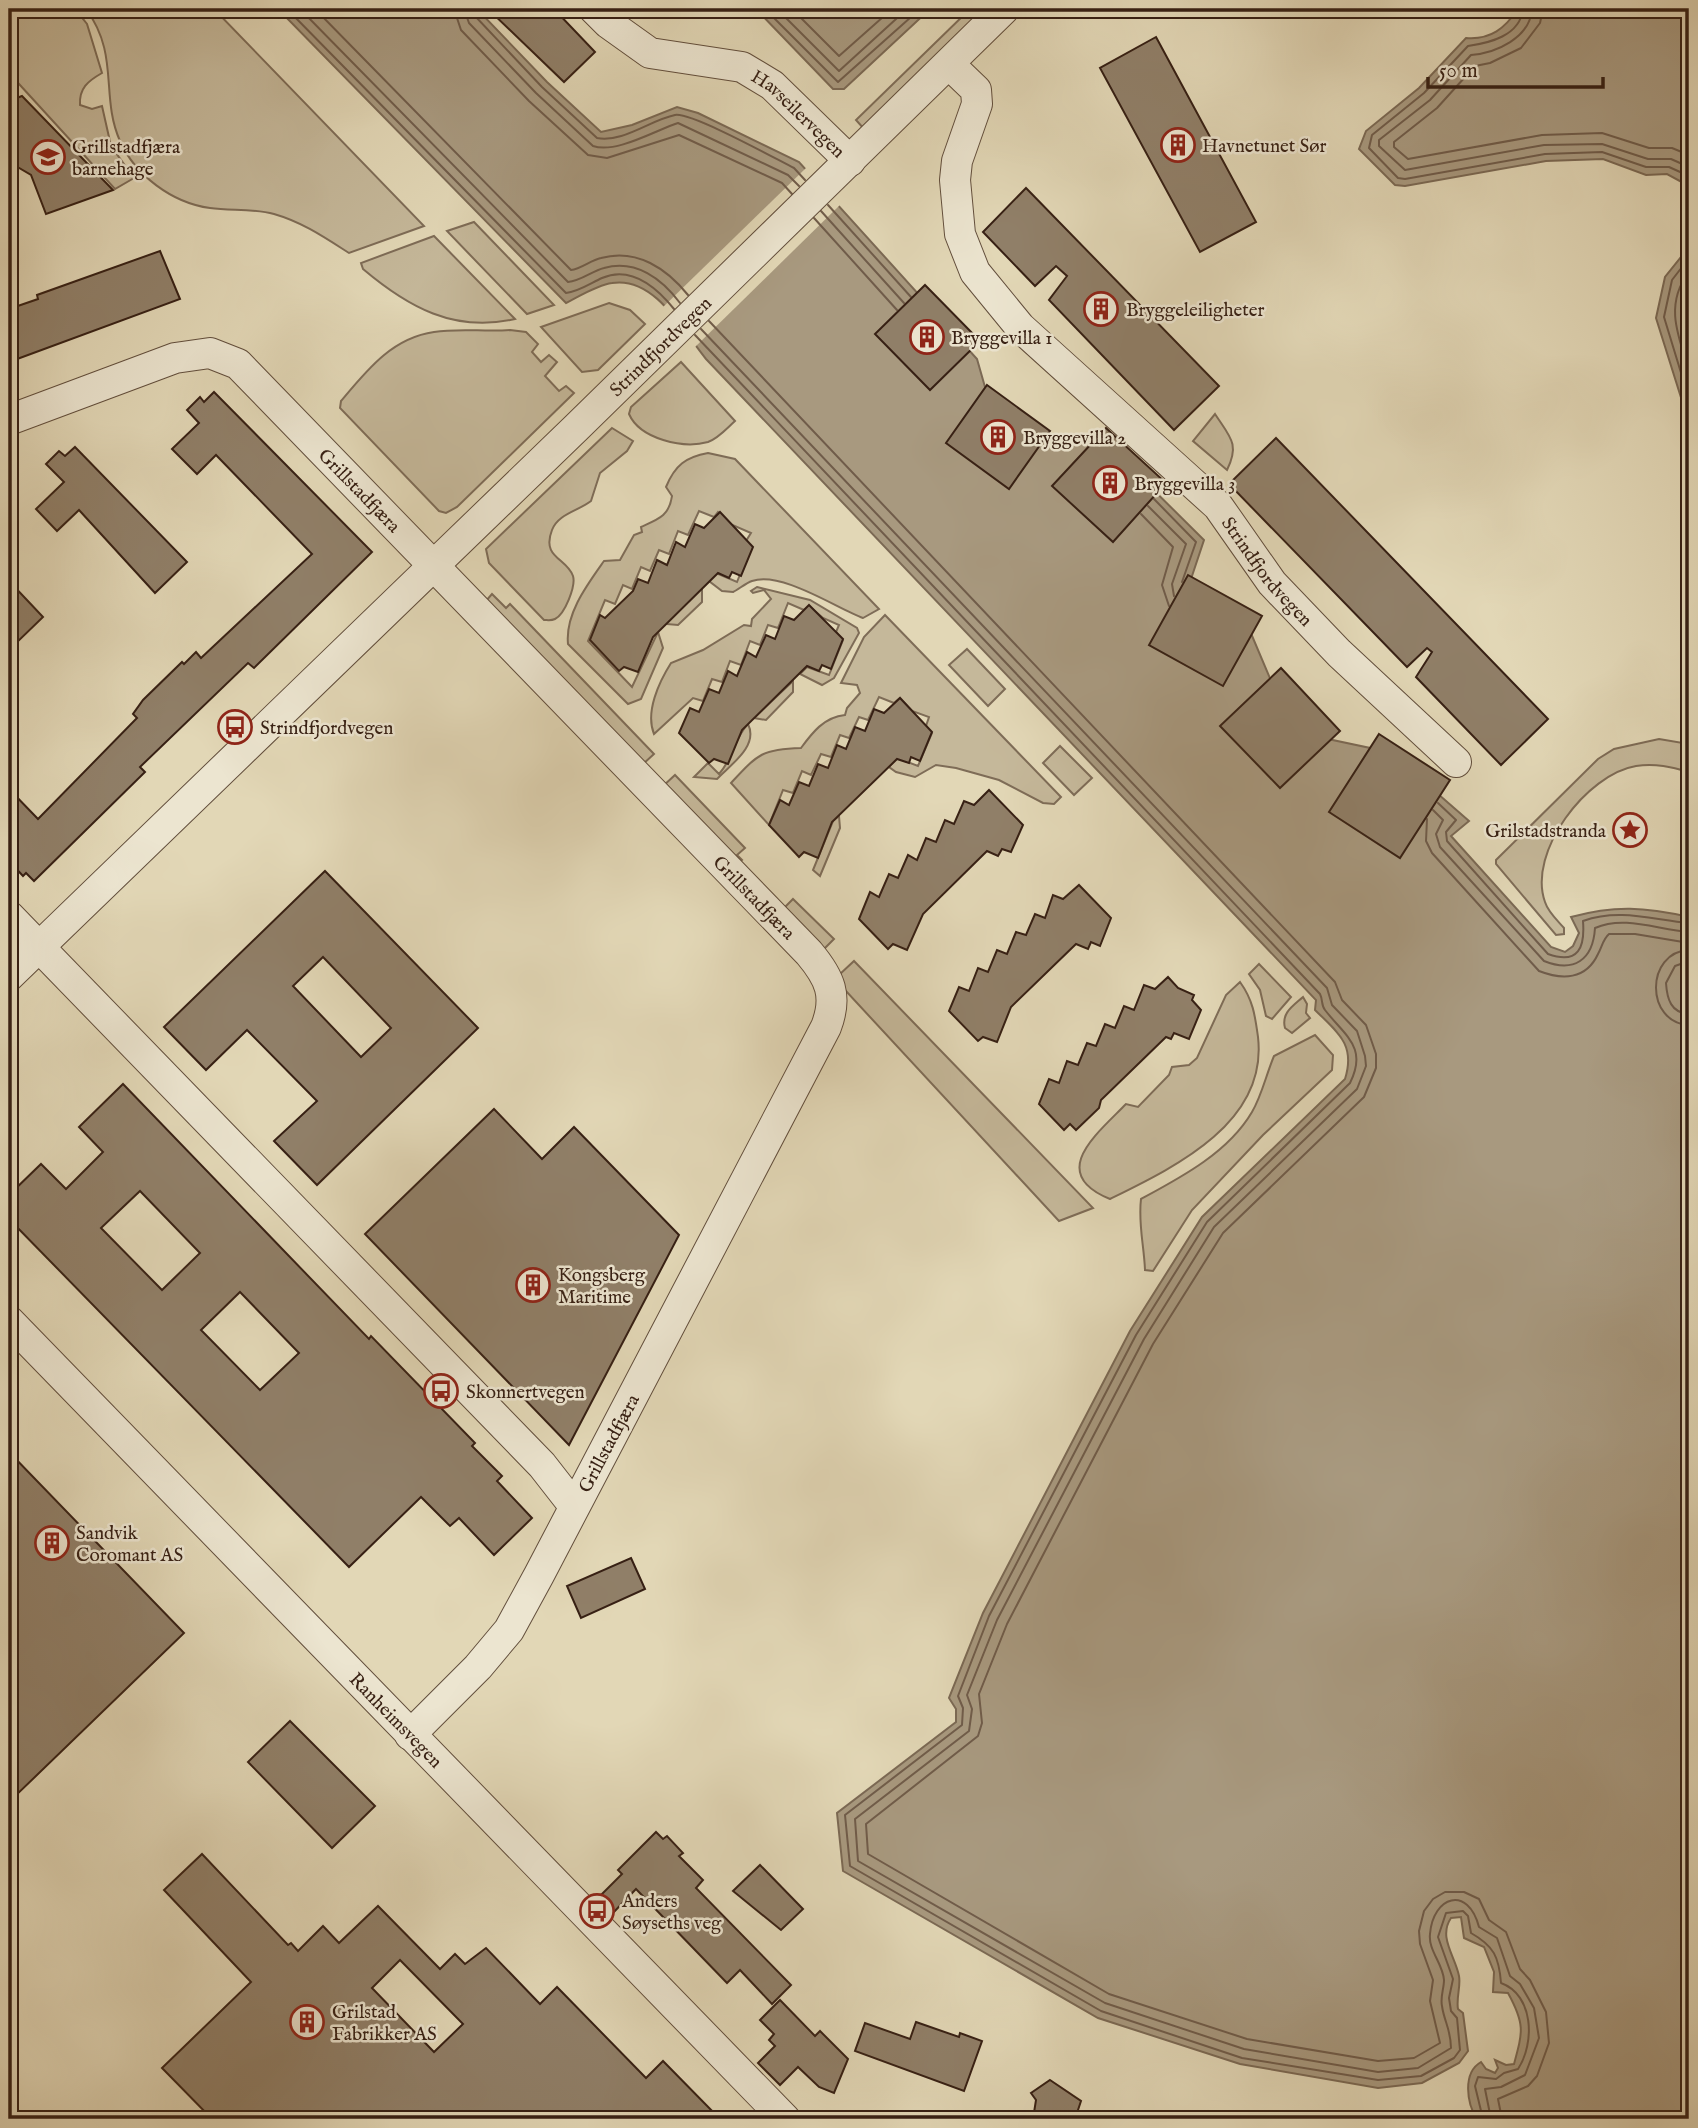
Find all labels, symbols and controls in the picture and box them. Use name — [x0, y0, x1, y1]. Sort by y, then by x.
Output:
scale bar — [1428, 46, 1604, 90]
text: 50 m — [1439, 58, 1478, 85]
street label: Havseilervegen — [746, 65, 850, 164]
building icon: Havnetunet Sør — [1159, 126, 1197, 164]
place label: Havnetunet Sør — [1202, 135, 1326, 159]
place label: Grillstadfjæra barnehage — [72, 136, 181, 182]
school or university icon: Grillstadfjæra barnehage — [29, 138, 67, 176]
building icon: Bryggeleiligheter — [1082, 290, 1120, 328]
street label: Strindfjordvegen — [605, 292, 717, 403]
place label: Bryggeleiligheter — [1126, 299, 1264, 323]
building icon: Bryggevilla 1 — [908, 318, 946, 356]
place label: Bryggevilla 1 — [951, 327, 1052, 351]
building icon: Bryggevilla 2 — [979, 418, 1017, 456]
place label: Bryggevilla 2 — [1023, 427, 1126, 451]
street label: Grillstadfjæra — [312, 444, 405, 539]
building icon: Bryggevilla 3 — [1091, 464, 1129, 502]
place label: Bryggevilla 3 — [1134, 473, 1235, 497]
street label: Strindfjordvegen — [1215, 513, 1317, 632]
bus stop icon: Strindfjordvegen — [216, 708, 254, 746]
place label: Strindfjordvegen — [260, 717, 393, 741]
place icon: Grilstadstranda — [1611, 811, 1649, 849]
place label: Grilstadstranda — [1485, 820, 1607, 844]
street label: Grillstadfjæra — [707, 851, 800, 946]
place label: Kongsberg Maritime — [558, 1264, 646, 1310]
building icon: Kongsberg Maritime — [514, 1266, 552, 1304]
bus stop icon: Skonnertvegen — [422, 1372, 460, 1410]
place label: Skonnertvegen — [466, 1381, 585, 1405]
street label: Grillstadfjæra — [574, 1390, 646, 1497]
place label: Sandvik Coromant AS — [76, 1522, 183, 1568]
building icon: Sandvik Coromant AS — [33, 1524, 71, 1562]
street label: Ranheimsvegen — [343, 1668, 447, 1774]
place label: Anders Søyseths veg — [621, 1890, 722, 1936]
bus stop icon: Anders Søyseths veg — [578, 1892, 616, 1930]
place label: Grilstad Fabrikker AS — [332, 2001, 437, 2047]
building icon: Grilstad Fabrikker AS — [288, 2003, 326, 2041]

